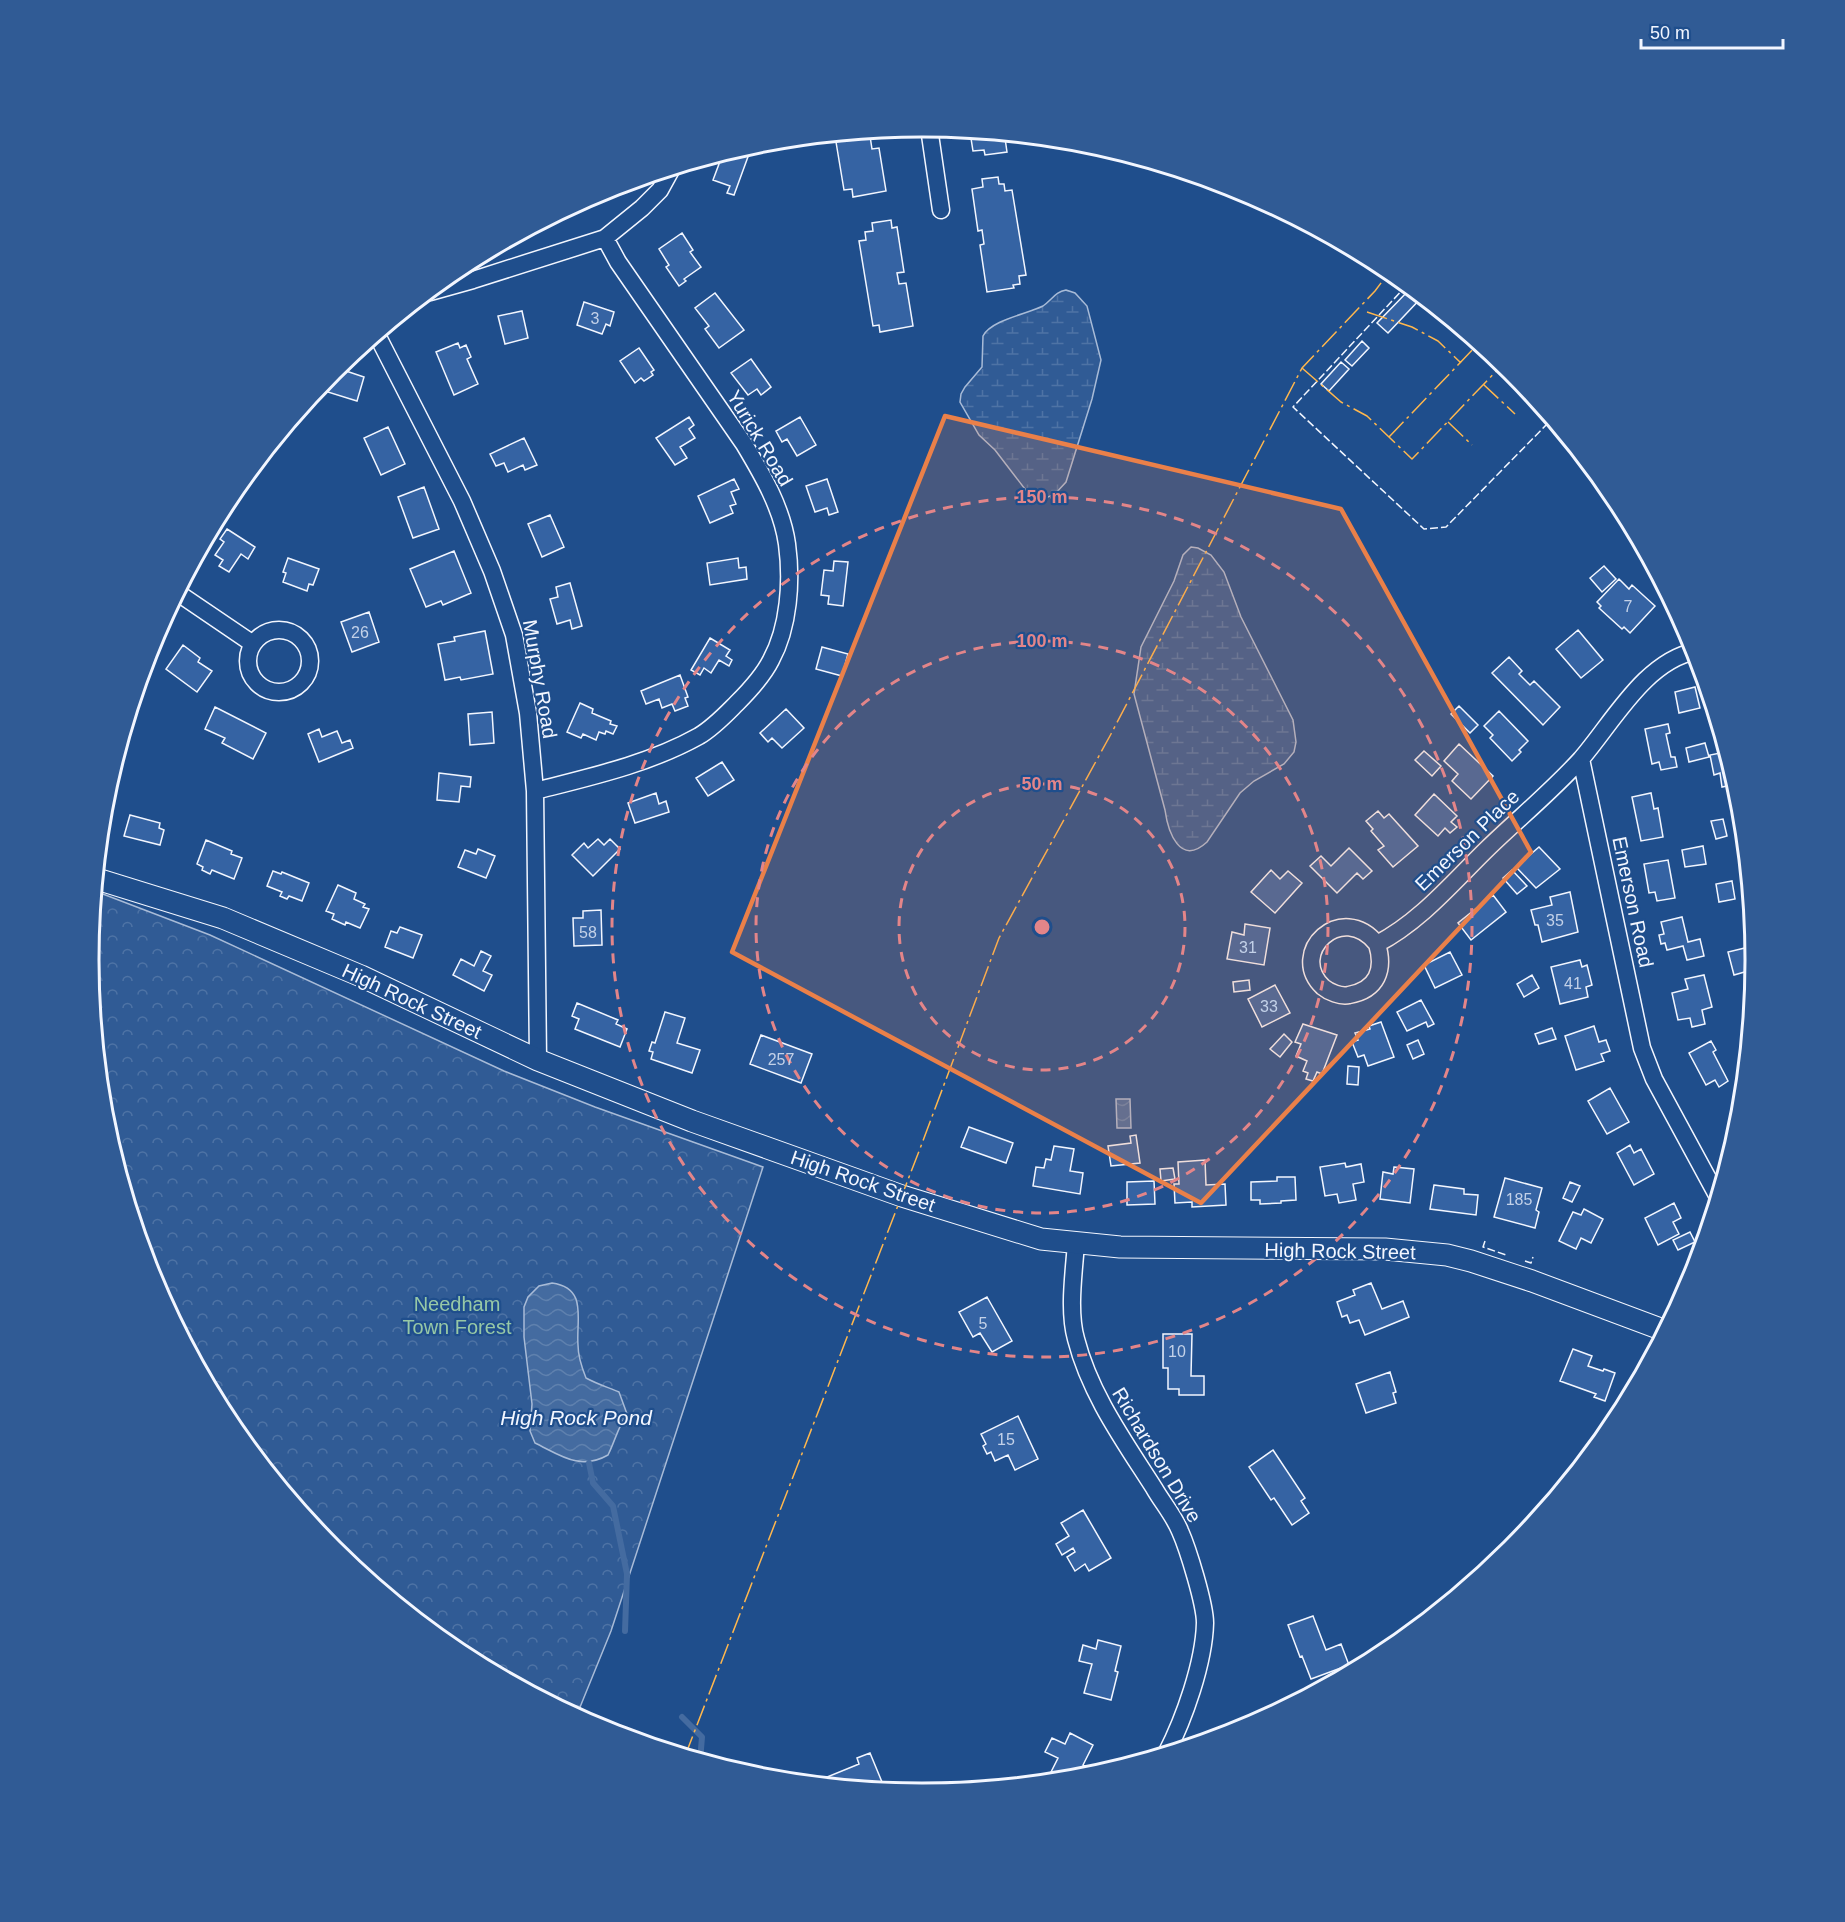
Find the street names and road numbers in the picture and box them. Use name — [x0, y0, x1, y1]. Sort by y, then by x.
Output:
street label: Yurick Road — [723, 386, 797, 490]
street label: Murphy Road — [519, 618, 561, 740]
street label: Emerson Place — [1411, 785, 1523, 895]
street label: Emerson Road — [1608, 834, 1658, 970]
street label: High Rock Street — [339, 959, 486, 1043]
street label: High Rock Street — [788, 1146, 938, 1216]
street label: High Rock Street — [1264, 1239, 1416, 1263]
street label: Richardson Drive — [1108, 1384, 1206, 1526]

